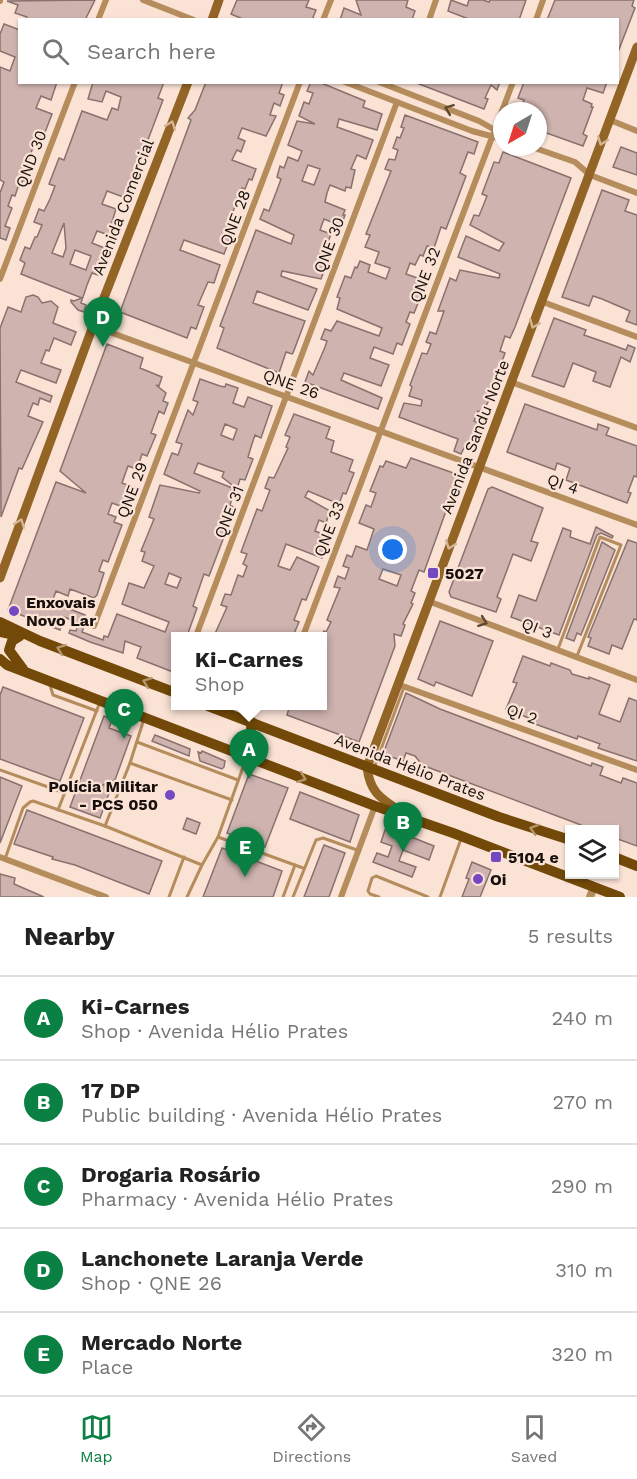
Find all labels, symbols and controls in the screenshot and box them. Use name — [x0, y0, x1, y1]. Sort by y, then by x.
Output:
search box — [18, 18, 619, 84]
icon: search — [39, 35, 72, 68]
text: Search here — [87, 39, 216, 64]
north arrow — [493, 102, 547, 156]
one-way arrow — [444, 103, 455, 116]
one-way arrow — [164, 120, 176, 131]
street label: QND 30 — [11, 128, 51, 190]
one-way arrow — [597, 135, 610, 146]
street label: Avenida Comercial — [88, 136, 158, 278]
street label: QNE 28 — [216, 187, 254, 249]
street label: QNE 30 — [310, 214, 348, 276]
street label: QNE 32 — [406, 244, 444, 306]
pin: D — [84, 298, 122, 347]
one-way arrow — [529, 318, 541, 329]
street label: Avenida Sandu Norte — [437, 357, 513, 517]
street label: QNE 26 — [260, 365, 322, 403]
street label: QNE 29 — [113, 459, 151, 521]
street label: QI 4 — [545, 470, 581, 498]
street label: QNE 31 — [210, 483, 248, 541]
street label: QNE 33 — [310, 498, 348, 560]
one-way arrow — [13, 519, 26, 529]
your location — [378, 535, 407, 564]
one-way arrow — [445, 539, 457, 550]
place label: 5027 — [445, 564, 484, 583]
marker: 5027 — [426, 566, 440, 580]
place label: Enxovais Novo Lar — [26, 593, 96, 630]
marker: Enxovais Novo Lar — [7, 604, 21, 618]
street label: QI 3 — [519, 613, 555, 643]
one-way arrow — [477, 614, 488, 627]
popup — [171, 632, 327, 710]
one-way arrow — [56, 644, 67, 656]
text: Ki-Carnes — [195, 647, 303, 672]
text: Shop — [195, 672, 244, 696]
one-way arrow — [142, 677, 153, 689]
pin: C — [104, 690, 144, 739]
street label: QI 2 — [504, 700, 540, 728]
street label: Avenida Hélio Prates — [332, 729, 488, 805]
pin: A — [230, 730, 268, 779]
one-way arrow — [296, 771, 306, 784]
place label: Polícia Militar - PCS 050 — [48, 777, 158, 814]
marker: Polícia Militar - PCS 050 — [163, 788, 177, 802]
pin: B — [384, 802, 422, 852]
one-way arrow — [529, 823, 540, 836]
map controls — [565, 825, 619, 879]
button: layers — [565, 825, 619, 879]
pin: E — [226, 828, 264, 877]
place label: 5104 e — [508, 848, 559, 867]
marker: 5104 e — [489, 850, 503, 864]
place label: Oi — [490, 870, 506, 889]
marker: Oi — [471, 872, 485, 886]
text: Nearby — [24, 921, 115, 951]
text: 5 results — [528, 924, 613, 948]
text: Ki-Carnes — [81, 994, 190, 1019]
text: A — [37, 1006, 50, 1030]
text: 240 m — [551, 1006, 613, 1030]
text: Shop · Avenida Hélio Prates — [81, 1019, 348, 1043]
text: 17 DP — [81, 1078, 140, 1103]
text: B — [37, 1090, 50, 1114]
text: 270 m — [553, 1090, 613, 1114]
text: Public building · Avenida Hélio Prates — [81, 1103, 442, 1127]
text: Drogaria Rosário — [81, 1162, 261, 1187]
text: C — [37, 1174, 50, 1198]
text: 290 m — [551, 1174, 613, 1198]
text: Pharmacy · Avenida Hélio Prates — [81, 1187, 394, 1211]
text: Lanchonete Laranja Verde — [81, 1246, 363, 1271]
text: D — [36, 1258, 51, 1282]
text: 310 m — [555, 1258, 613, 1282]
text: Shop · QNE 26 — [81, 1271, 222, 1295]
text: Mercado Norte — [81, 1330, 242, 1355]
text: E — [37, 1342, 50, 1366]
text: 320 m — [551, 1342, 613, 1366]
text: Place — [81, 1355, 133, 1379]
tab: Map — [80, 1411, 113, 1466]
tab: Directions — [272, 1411, 351, 1466]
tab: Saved — [511, 1411, 557, 1466]

